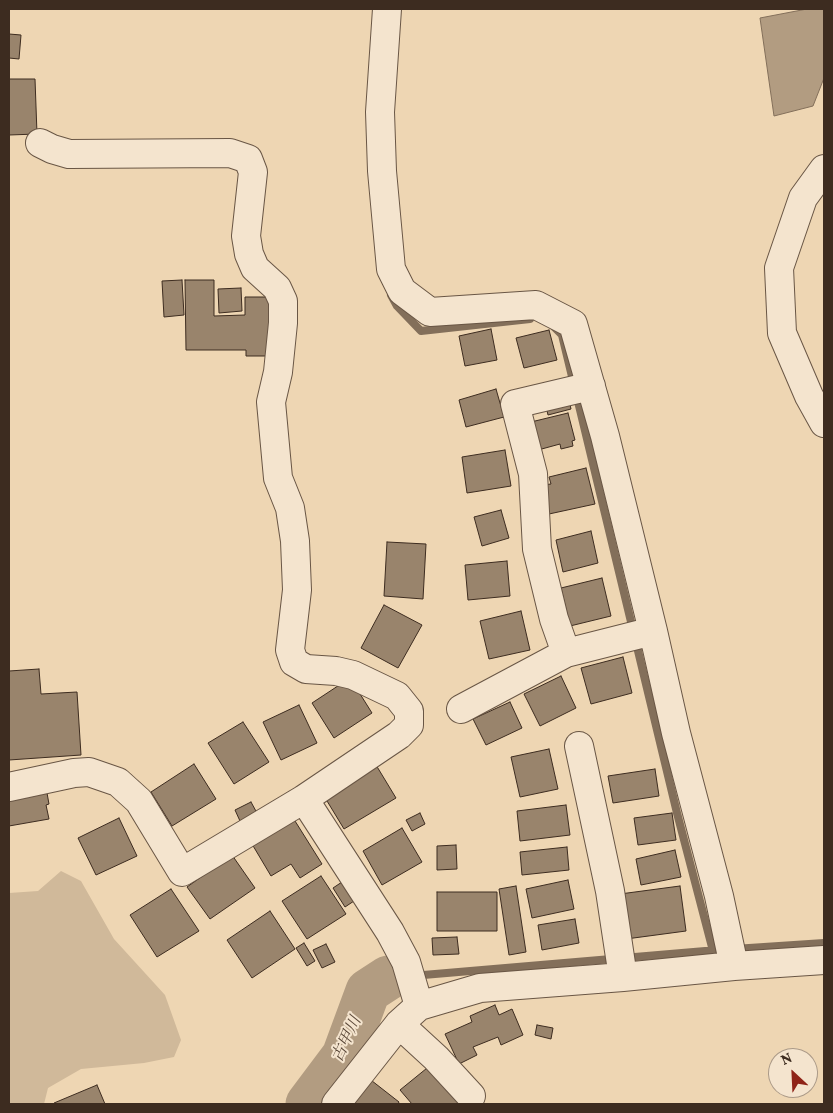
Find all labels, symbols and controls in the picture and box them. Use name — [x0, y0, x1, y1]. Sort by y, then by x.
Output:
water label: 古甲川 — [329, 1014, 367, 1066]
north arrow — [768, 1048, 818, 1098]
text: N — [778, 1049, 795, 1071]

